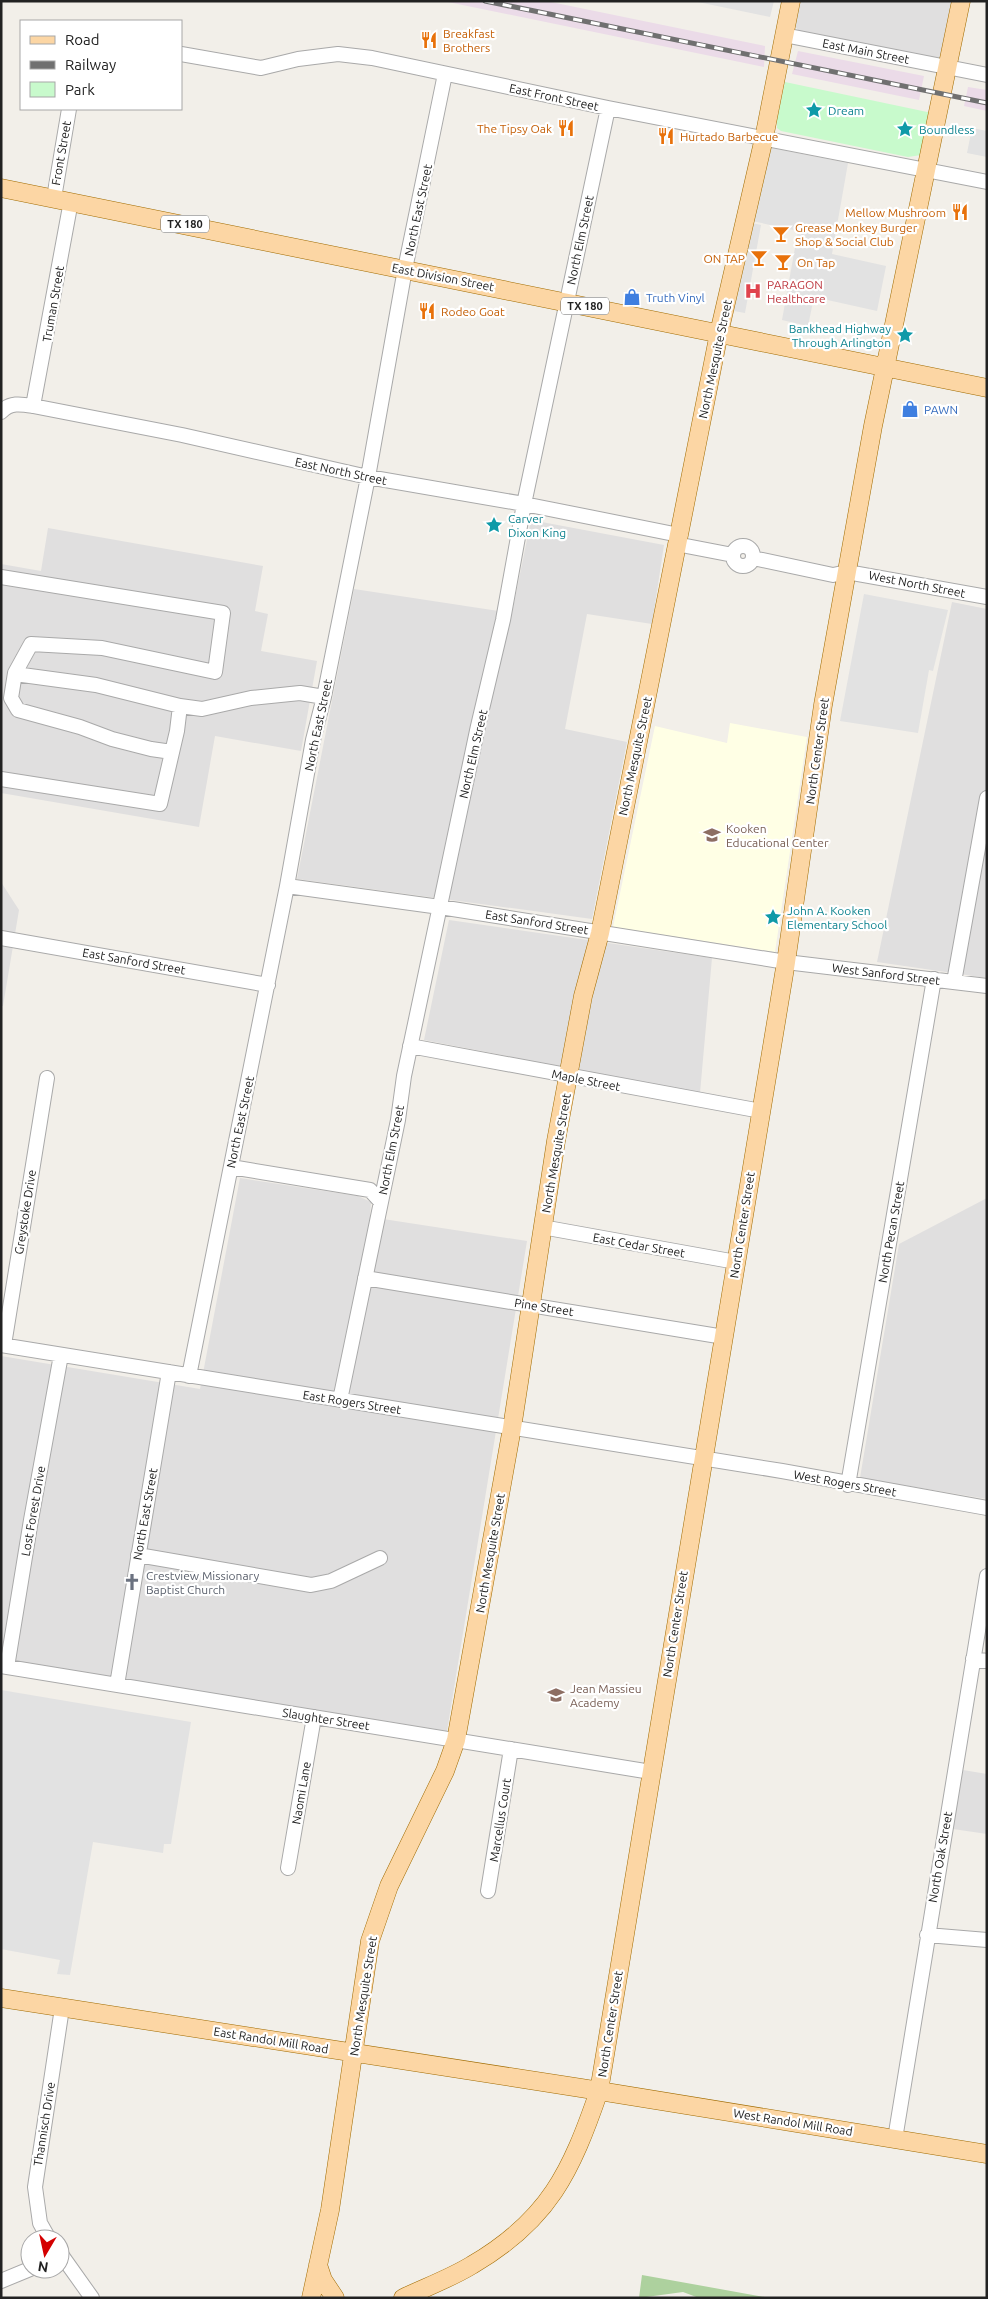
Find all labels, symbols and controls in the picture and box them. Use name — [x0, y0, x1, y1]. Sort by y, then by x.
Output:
legend — [20, 20, 182, 110]
place label: Breakfast Brothers — [443, 27, 495, 54]
restaurant icon: Breakfast Brothers — [419, 30, 439, 50]
text: Road — [65, 31, 100, 48]
street label: East Main Street — [821, 36, 911, 66]
text: Railway — [65, 56, 116, 73]
text: Park — [65, 81, 95, 98]
street label: East Front Street — [508, 81, 600, 113]
place icon: Dream — [804, 100, 824, 120]
place label: Dream — [828, 104, 864, 117]
restaurant icon: The Tipsy Oak — [556, 118, 576, 138]
street label: Front Street — [49, 119, 73, 186]
place icon: Boundless — [895, 119, 915, 139]
place label: The Tipsy Oak — [477, 122, 552, 135]
place label: Boundless — [919, 123, 975, 136]
restaurant icon: Hurtado Barbecue — [656, 126, 676, 146]
place label: Hurtado Barbecue — [680, 130, 778, 143]
street label: North East Street — [402, 163, 434, 257]
street label: North Elm Street — [564, 194, 596, 286]
restaurant icon: Mellow Mushroom — [950, 202, 970, 222]
place label: Mellow Mushroom — [845, 206, 946, 219]
road number: TX 180 — [161, 215, 209, 232]
place label: Grease Monkey Burger Shop & Social Club — [795, 221, 918, 248]
bar icon: Grease Monkey Burger Shop & Social Club — [771, 224, 791, 244]
bar icon: ON TAP — [749, 248, 769, 268]
place label: ON TAP — [703, 252, 745, 265]
bar icon: On Tap — [773, 252, 793, 272]
place label: On Tap — [797, 256, 835, 269]
street label: East Division Street — [391, 261, 496, 293]
street label: Truman Street — [40, 265, 66, 343]
place label: PARAGON Healthcare — [767, 278, 826, 305]
hospital icon: PARAGON Healthcare — [743, 281, 763, 301]
shop icon: Truth Vinyl — [622, 287, 642, 307]
place label: Truth Vinyl — [646, 291, 705, 304]
road number: TX 180 — [561, 298, 609, 314]
street label: North Mesquite Street — [696, 298, 734, 420]
restaurant icon: Rodeo Goat — [417, 301, 437, 321]
place label: Rodeo Goat — [441, 305, 505, 318]
place label: Bankhead Highway Through Arlington — [789, 322, 891, 349]
place icon: Bankhead Highway Through Arlington — [895, 325, 915, 345]
shop icon: PAWN — [900, 399, 920, 419]
place label: PAWN — [924, 403, 958, 416]
street label: East North Street — [294, 455, 388, 487]
place label: Carver Dixon King — [508, 512, 566, 539]
place icon: Carver Dixon King — [484, 515, 504, 535]
street label: West North Street — [868, 568, 967, 600]
street label: North East Street — [302, 678, 334, 772]
street label: North Mesquite Street — [616, 695, 654, 817]
street label: North Center Street — [803, 697, 831, 805]
street label: North Elm Street — [456, 708, 490, 800]
place label: Kooken Educational Center — [726, 822, 829, 849]
school or university icon: Kooken Educational Center — [702, 825, 722, 845]
place label: John A. Kooken Elementary School — [787, 904, 887, 931]
street label: East Sanford Street — [484, 907, 590, 937]
place icon: John A. Kooken Elementary School — [763, 907, 783, 927]
street label: East Sanford Street — [82, 946, 187, 977]
street label: West Sanford Street — [831, 961, 941, 987]
street label: Maple Street — [551, 1067, 622, 1093]
street label: North East Street — [224, 1075, 256, 1169]
street label: North Mesquite Street — [539, 1092, 573, 1214]
street label: North Elm Street — [376, 1104, 406, 1196]
street label: Greystoke Drive — [12, 1169, 38, 1255]
street label: North Center Street — [727, 1171, 757, 1279]
street label: North Pecan Street — [876, 1180, 906, 1284]
street label: East Cedar Street — [592, 1230, 686, 1260]
street label: Pine Street — [513, 1296, 575, 1318]
street label: East Rogers Street — [302, 1388, 402, 1416]
street label: Lost Forest Drive — [19, 1465, 47, 1557]
street label: North East Street — [130, 1467, 160, 1561]
street label: West Rogers Street — [793, 1468, 898, 1498]
street label: North Mesquite Street — [473, 1492, 507, 1614]
place label: Crestview Missionary Baptist Church — [146, 1569, 259, 1596]
street label: North Center Street — [660, 1570, 690, 1678]
church icon: Crestview Missionary Baptist Church — [122, 1572, 142, 1592]
place label: Jean Massieu Academy — [570, 1682, 642, 1709]
school or university icon: Jean Massieu Academy — [546, 1685, 566, 1705]
street label: Slaughter Street — [281, 1706, 371, 1732]
street label: Naomi Lane — [289, 1761, 313, 1825]
street label: Marcellus Court — [487, 1777, 513, 1863]
street label: North Oak Street — [926, 1810, 954, 1904]
street label: North Mesquite Street — [347, 1935, 379, 2057]
street label: North Center Street — [595, 1970, 625, 2078]
street label: East Randol Mill Road — [213, 2025, 329, 2055]
street label: Thannisch Drive — [31, 2081, 57, 2167]
street label: West Randol Mill Road — [732, 2106, 854, 2138]
north arrow — [20, 2229, 70, 2279]
text: N — [37, 2258, 49, 2276]

